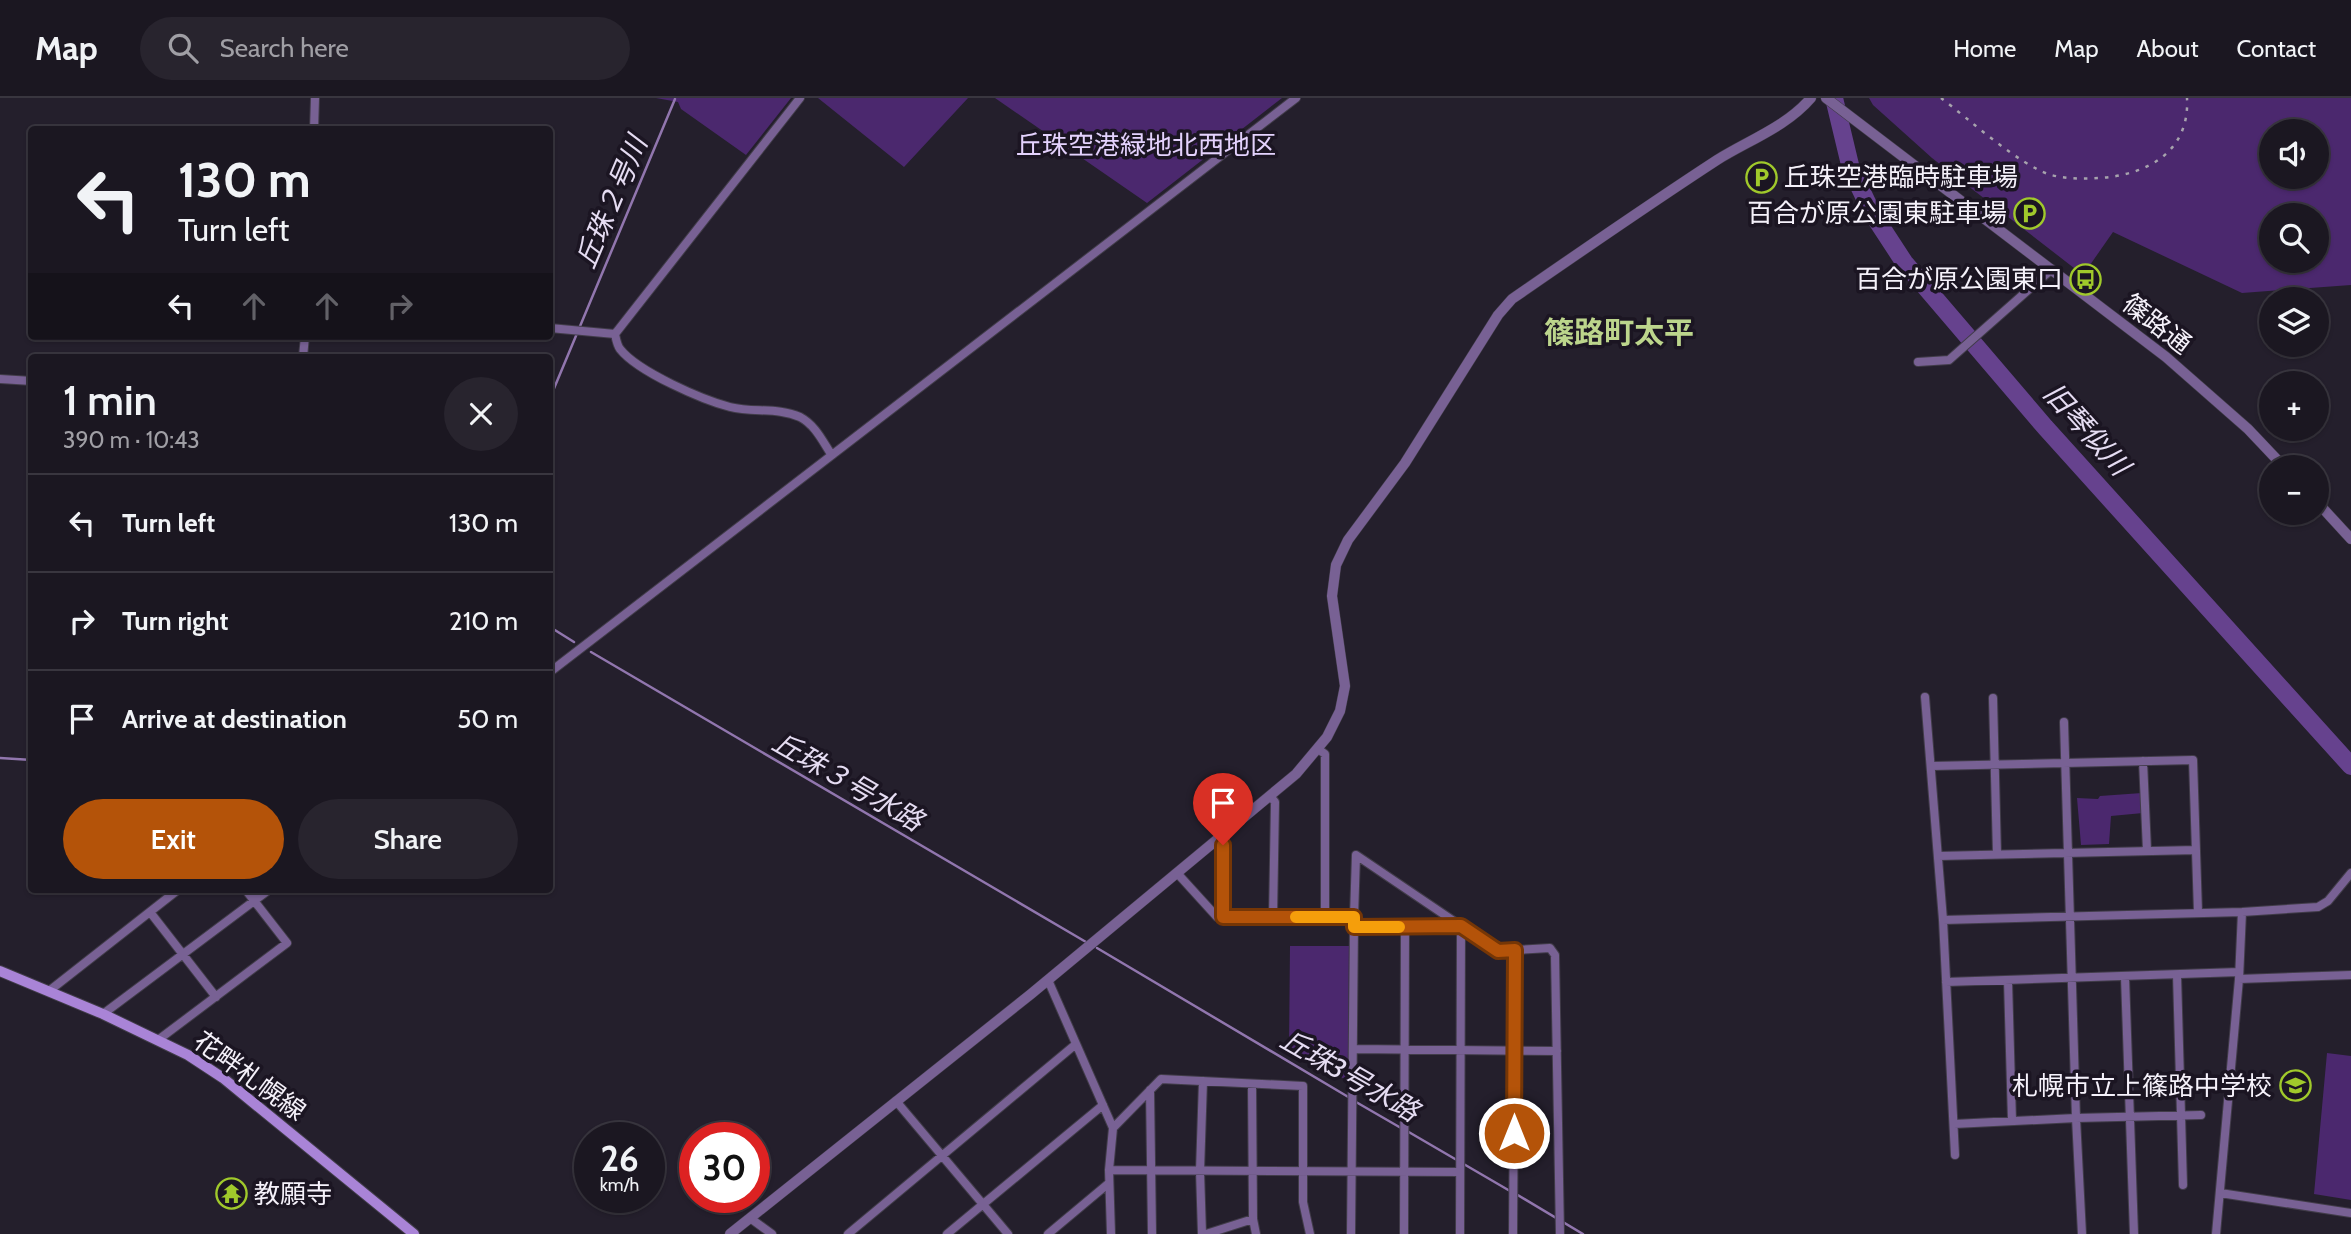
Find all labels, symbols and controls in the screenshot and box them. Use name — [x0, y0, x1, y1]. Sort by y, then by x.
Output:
search box — [140, 17, 630, 80]
text: Map — [35, 28, 98, 68]
icon: search — [164, 29, 202, 67]
text: Search here — [220, 32, 349, 64]
text: Home — [1953, 34, 2016, 63]
text: Map — [2054, 34, 2099, 63]
text: About — [2137, 34, 2199, 63]
text: Contact — [2237, 34, 2316, 63]
map controls — [2259, 119, 2329, 525]
button: sound — [2259, 119, 2329, 189]
water label: 丘珠２号川 — [568, 128, 655, 273]
park label: 丘珠空港緑地北西地区 — [1016, 129, 1276, 161]
text: 130 m — [178, 150, 311, 209]
icon: left — [63, 154, 154, 245]
parking icon: 丘珠空港臨時駐車場 — [1744, 160, 1778, 194]
place label: 丘珠空港臨時駐車場 — [1784, 161, 2018, 193]
parking icon: 百合が原公園東駐車場 — [2013, 196, 2047, 230]
place label: 百合が原公園東駐車場 — [1747, 197, 2007, 229]
button: search — [2259, 203, 2329, 273]
text: Turn left — [178, 210, 289, 249]
bus stop icon: 百合が原公園東口 — [2069, 262, 2103, 296]
place label: 百合が原公園東口 — [1855, 263, 2063, 295]
icon: left — [162, 287, 200, 325]
icon: ahead — [235, 287, 273, 325]
icon: ahead — [308, 287, 346, 325]
icon: right — [381, 287, 419, 325]
street label: 篠路通 — [2116, 287, 2198, 361]
button: layers — [2259, 287, 2329, 357]
district label: 篠路町太平 — [1544, 314, 1694, 351]
button: + — [2259, 371, 2329, 441]
text: 1 min — [63, 374, 157, 426]
water label: 旧琴似川 — [2037, 376, 2139, 484]
button: close — [444, 377, 518, 451]
text: 390 m · 10:43 — [63, 426, 200, 454]
button: − — [2259, 455, 2329, 525]
icon: left — [63, 504, 101, 542]
text: Turn left — [122, 507, 215, 539]
text: 130 m — [449, 507, 518, 539]
icon: right — [63, 602, 101, 640]
text: Turn right — [122, 605, 228, 637]
text: 210 m — [449, 605, 518, 637]
icon: arrive — [63, 700, 101, 738]
text: Arrive at destination — [122, 703, 347, 735]
text: 50 m — [457, 703, 518, 735]
water label: 丘珠３号水路 — [767, 724, 931, 839]
pin — [1193, 773, 1253, 845]
icon: arrive — [1204, 784, 1242, 822]
button: Exit — [63, 799, 284, 879]
button: Share — [298, 799, 518, 879]
water label: 丘珠3号水路 — [1275, 1022, 1427, 1129]
street label: 花畔札幌線 — [188, 1025, 312, 1127]
school or university icon: 札幌市立上篠路中学校 — [2278, 1069, 2312, 1103]
place label: 札幌市立上篠路中学校 — [2012, 1070, 2272, 1102]
position arrow — [1477, 1096, 1551, 1170]
speed limit sign: 30 — [679, 1122, 770, 1213]
text: 26 — [600, 1137, 639, 1180]
text: km/h — [600, 1174, 639, 1196]
temple icon: 教願寺 — [214, 1177, 248, 1211]
place label: 教願寺 — [254, 1178, 332, 1210]

